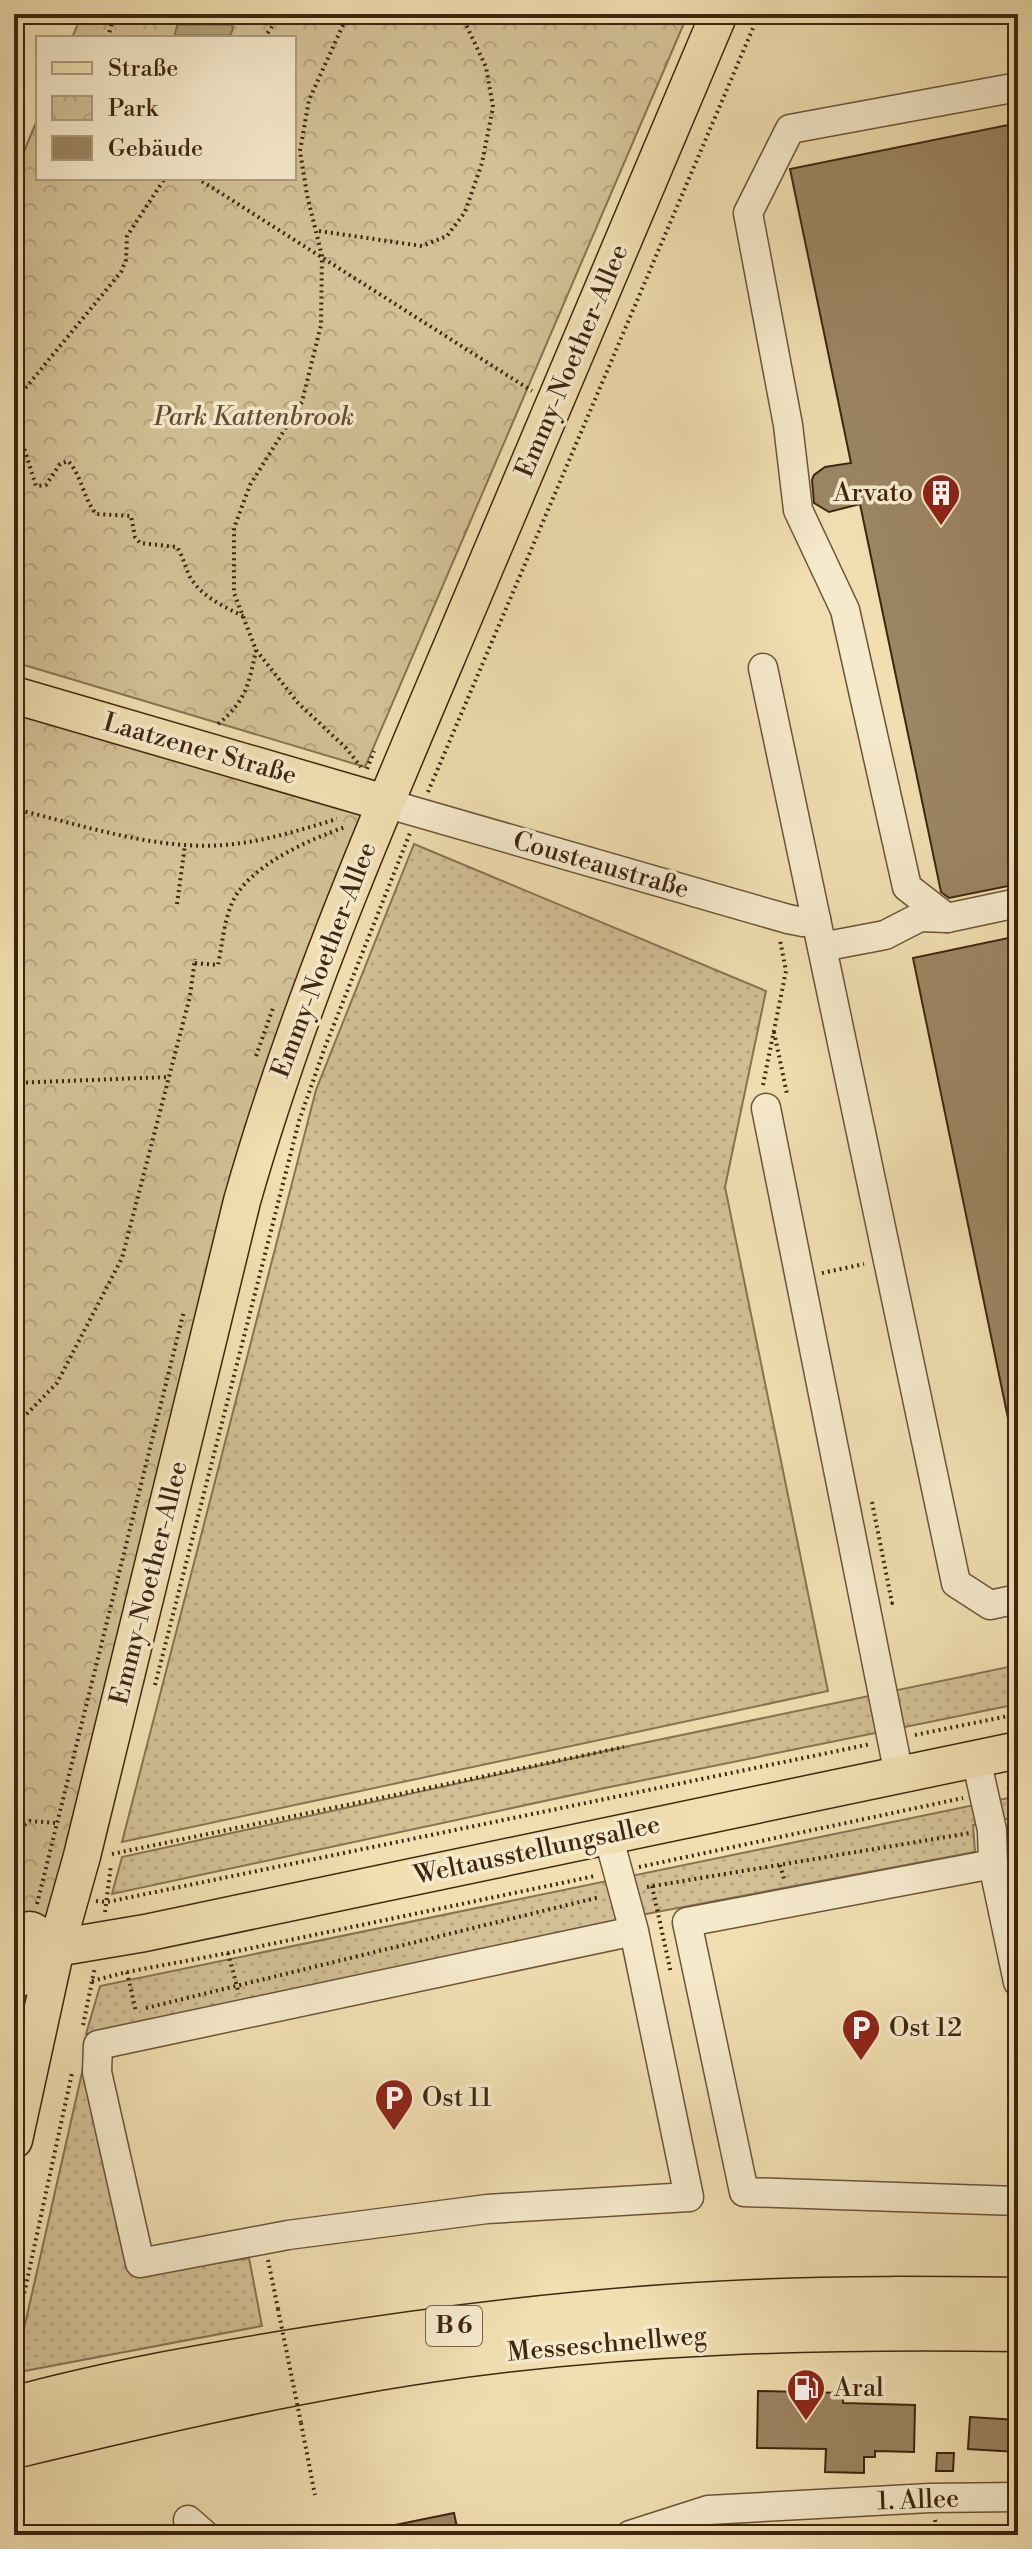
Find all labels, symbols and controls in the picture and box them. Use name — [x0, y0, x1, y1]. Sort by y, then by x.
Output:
legend — [36, 36, 296, 180]
text: Straße — [108, 54, 178, 84]
text: Park — [108, 94, 159, 124]
text: Gebäude — [108, 134, 203, 164]
street label: Emmy-Noether-Allee — [508, 240, 636, 482]
park label: Park Kattenbrook — [153, 401, 354, 433]
building icon: Arvato — [920, 472, 962, 527]
place label: Arvato — [832, 477, 913, 509]
street label: Laatzener Straße — [100, 706, 300, 792]
street label: Cousteaustraße — [509, 825, 693, 905]
street label: Emmy-Noether-Allee — [264, 838, 384, 1082]
street label: Emmy-Noether-Allee — [103, 1458, 195, 1708]
street label: Weltausstellungsallee — [410, 1808, 663, 1892]
parking icon: Ost 12 — [840, 2007, 882, 2062]
place label: Ost 12 — [889, 2012, 962, 2044]
parking icon: Ost 11 — [373, 2077, 415, 2132]
place label: Ost 11 — [422, 2082, 492, 2114]
road number: B 6 — [426, 2306, 482, 2346]
street label: Messeschnellweg — [506, 2319, 709, 2369]
fuel station icon: Aral — [785, 2367, 827, 2422]
place label: Aral — [833, 2372, 884, 2404]
street label: 1. Allee — [876, 2483, 960, 2517]

